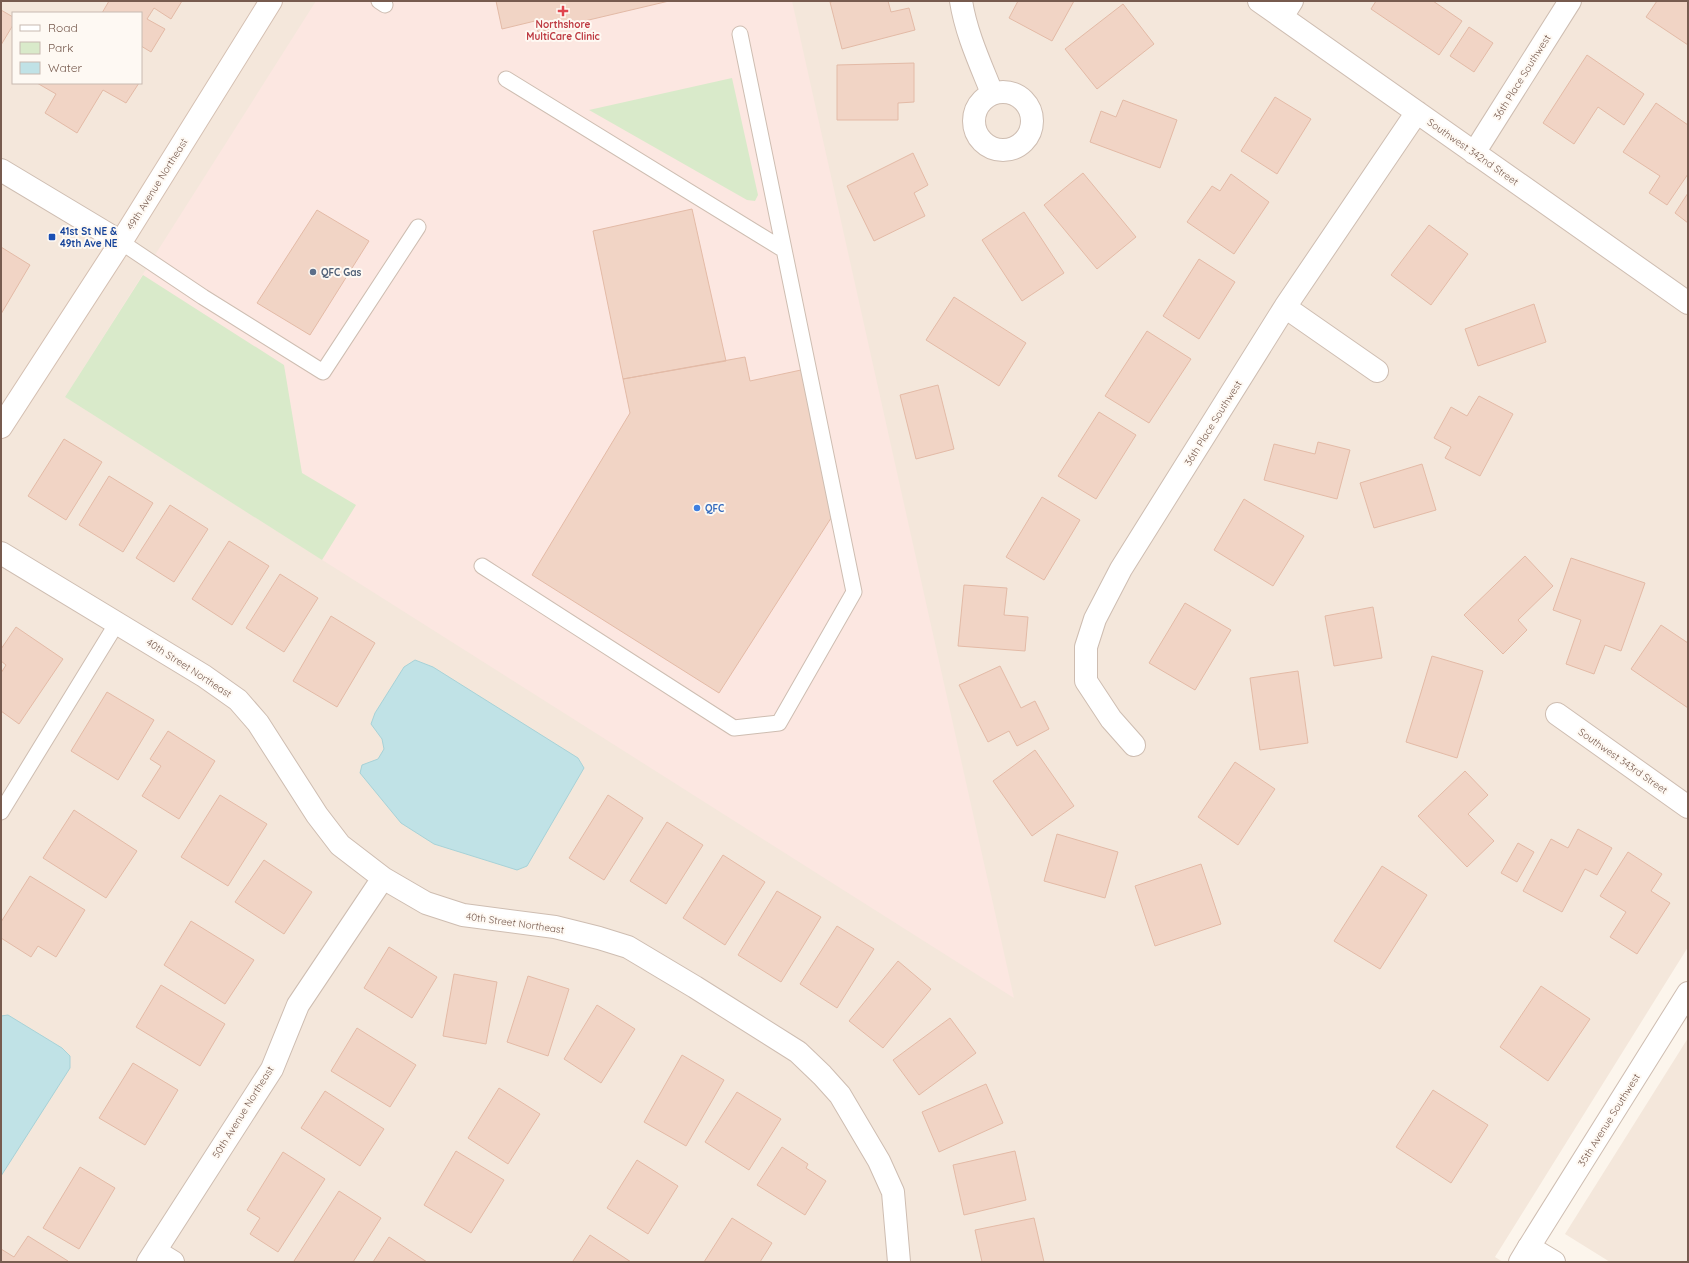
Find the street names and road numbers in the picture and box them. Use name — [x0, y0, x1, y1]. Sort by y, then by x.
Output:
street label: 36th Place Southwest — [1491, 32, 1554, 122]
street label: Southwest 342nd Street — [1425, 116, 1522, 189]
street label: 49th Avenue Northeast — [124, 135, 191, 232]
street label: 36th Place Southwest — [1182, 378, 1245, 468]
street label: 40th Street Northeast — [144, 636, 235, 701]
street label: Southwest 343rd Street — [1576, 725, 1671, 797]
street label: 40th Street Northeast — [465, 910, 566, 936]
street label: 50th Avenue Northeast — [209, 1063, 277, 1160]
street label: 35th Avenue Southwest — [1575, 1071, 1643, 1169]

